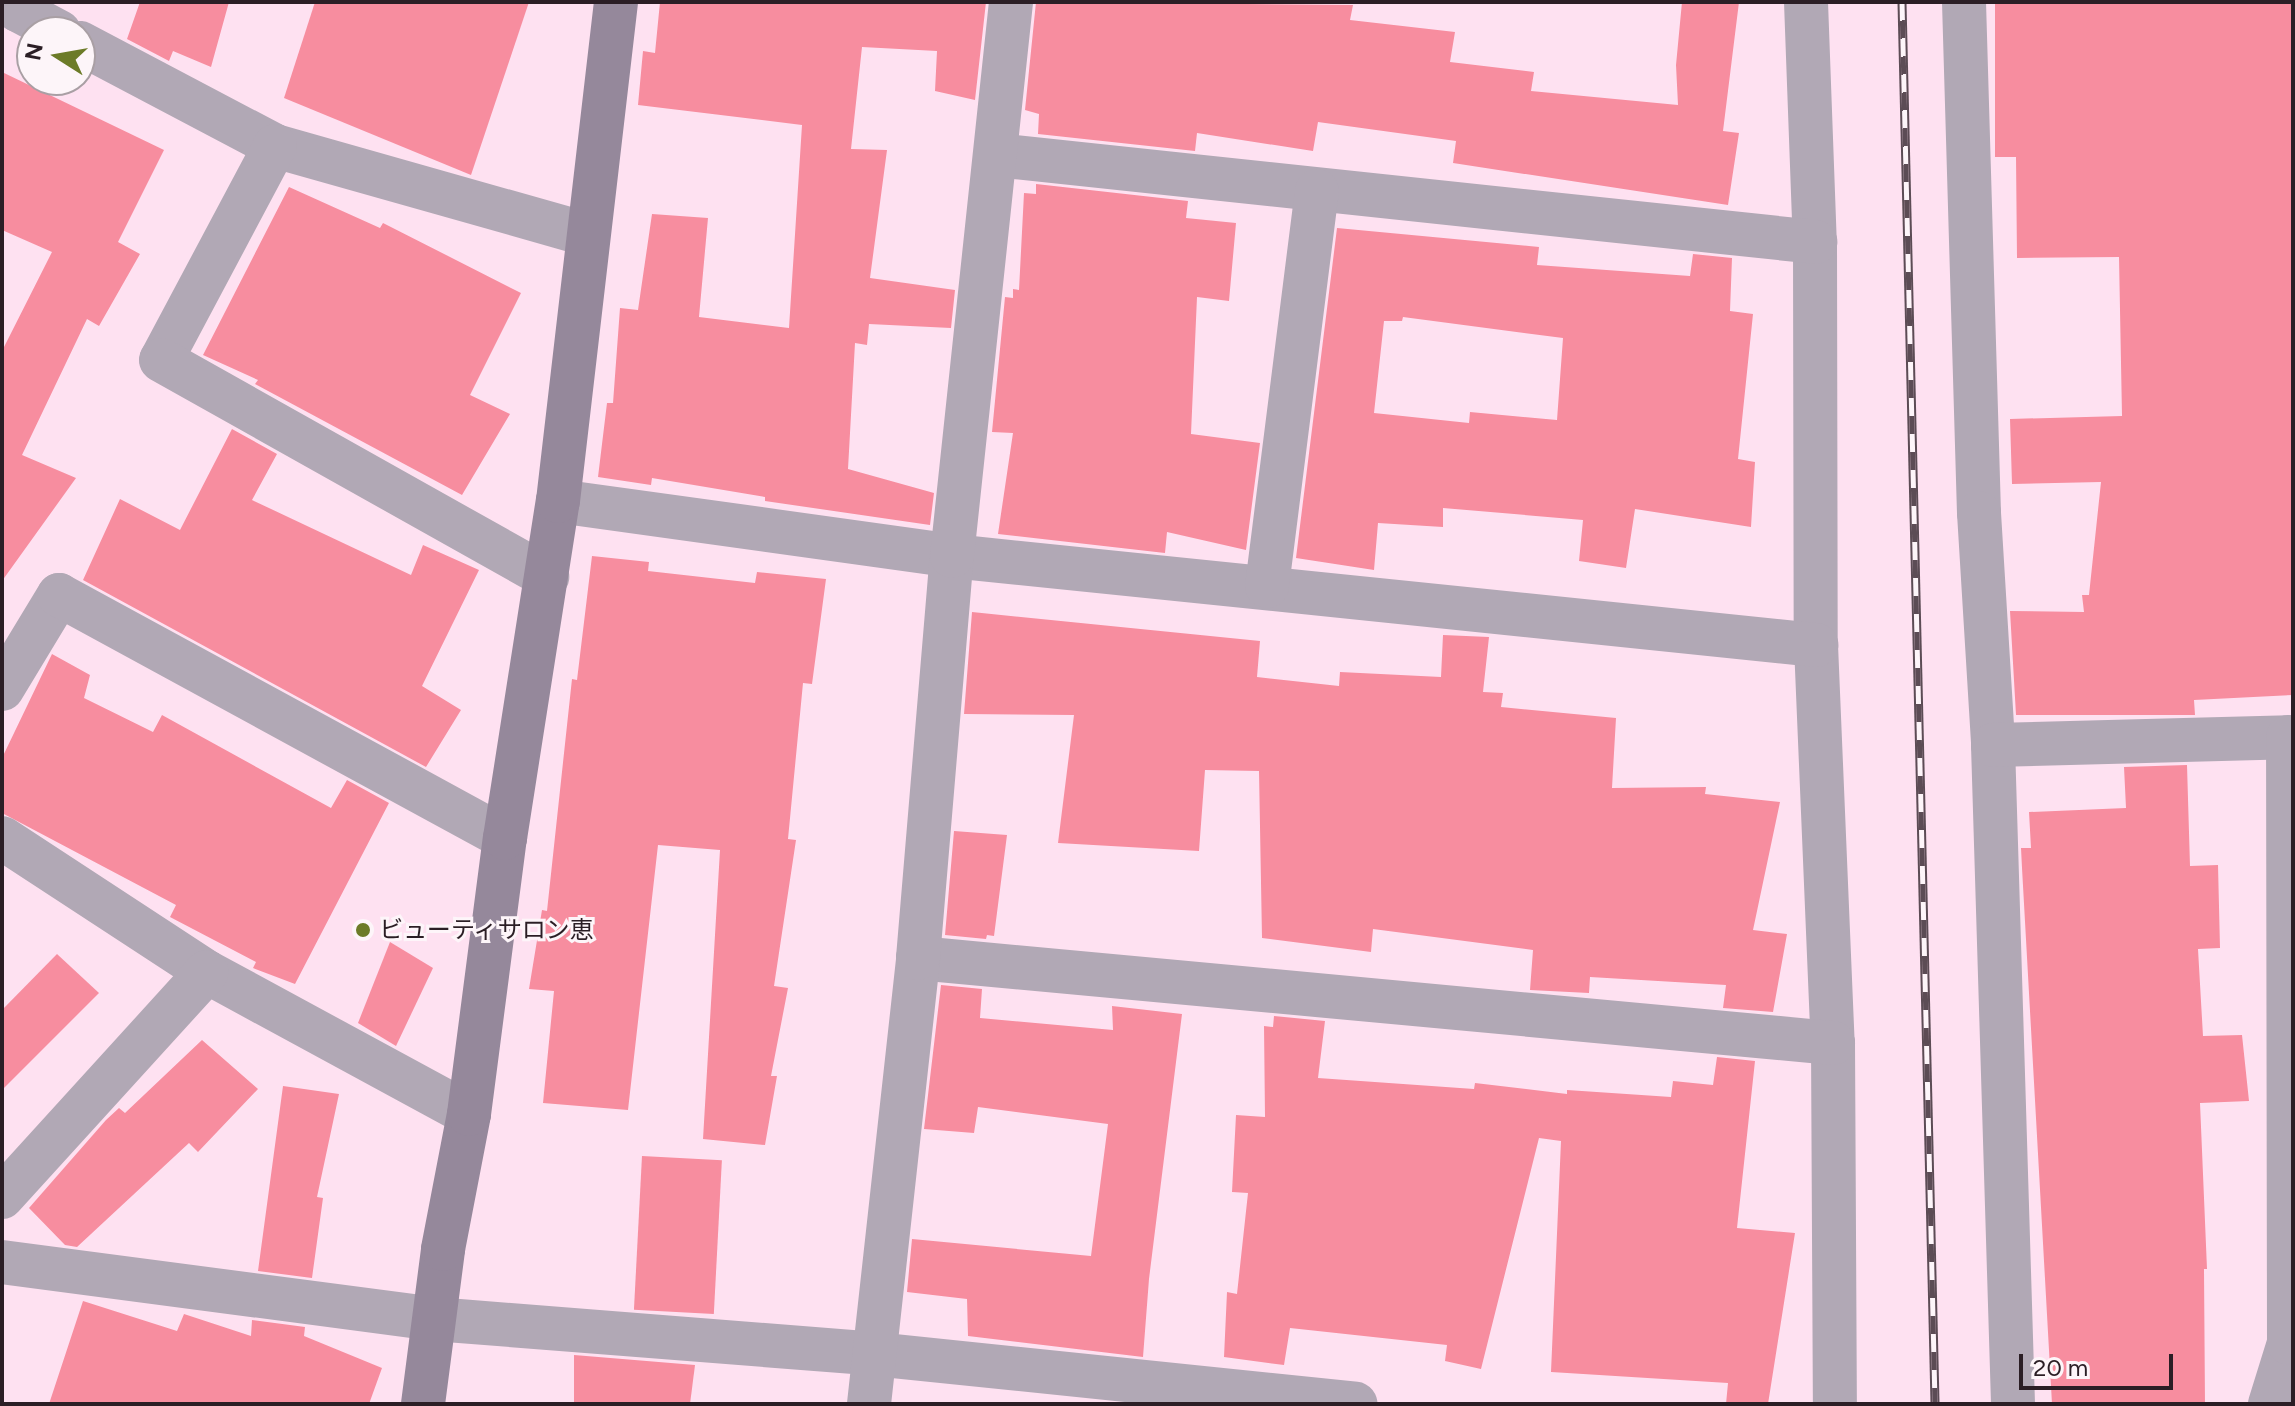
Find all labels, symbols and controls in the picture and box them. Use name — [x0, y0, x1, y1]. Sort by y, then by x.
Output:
north arrow — [16, 16, 96, 96]
text: N — [19, 41, 49, 63]
place label: ビューティサロン恵 — [379, 916, 595, 944]
marker: ビューティサロン恵 — [354, 921, 372, 939]
scale bar — [2023, 1338, 2177, 1388]
text: 20 m — [2033, 1353, 2088, 1382]

